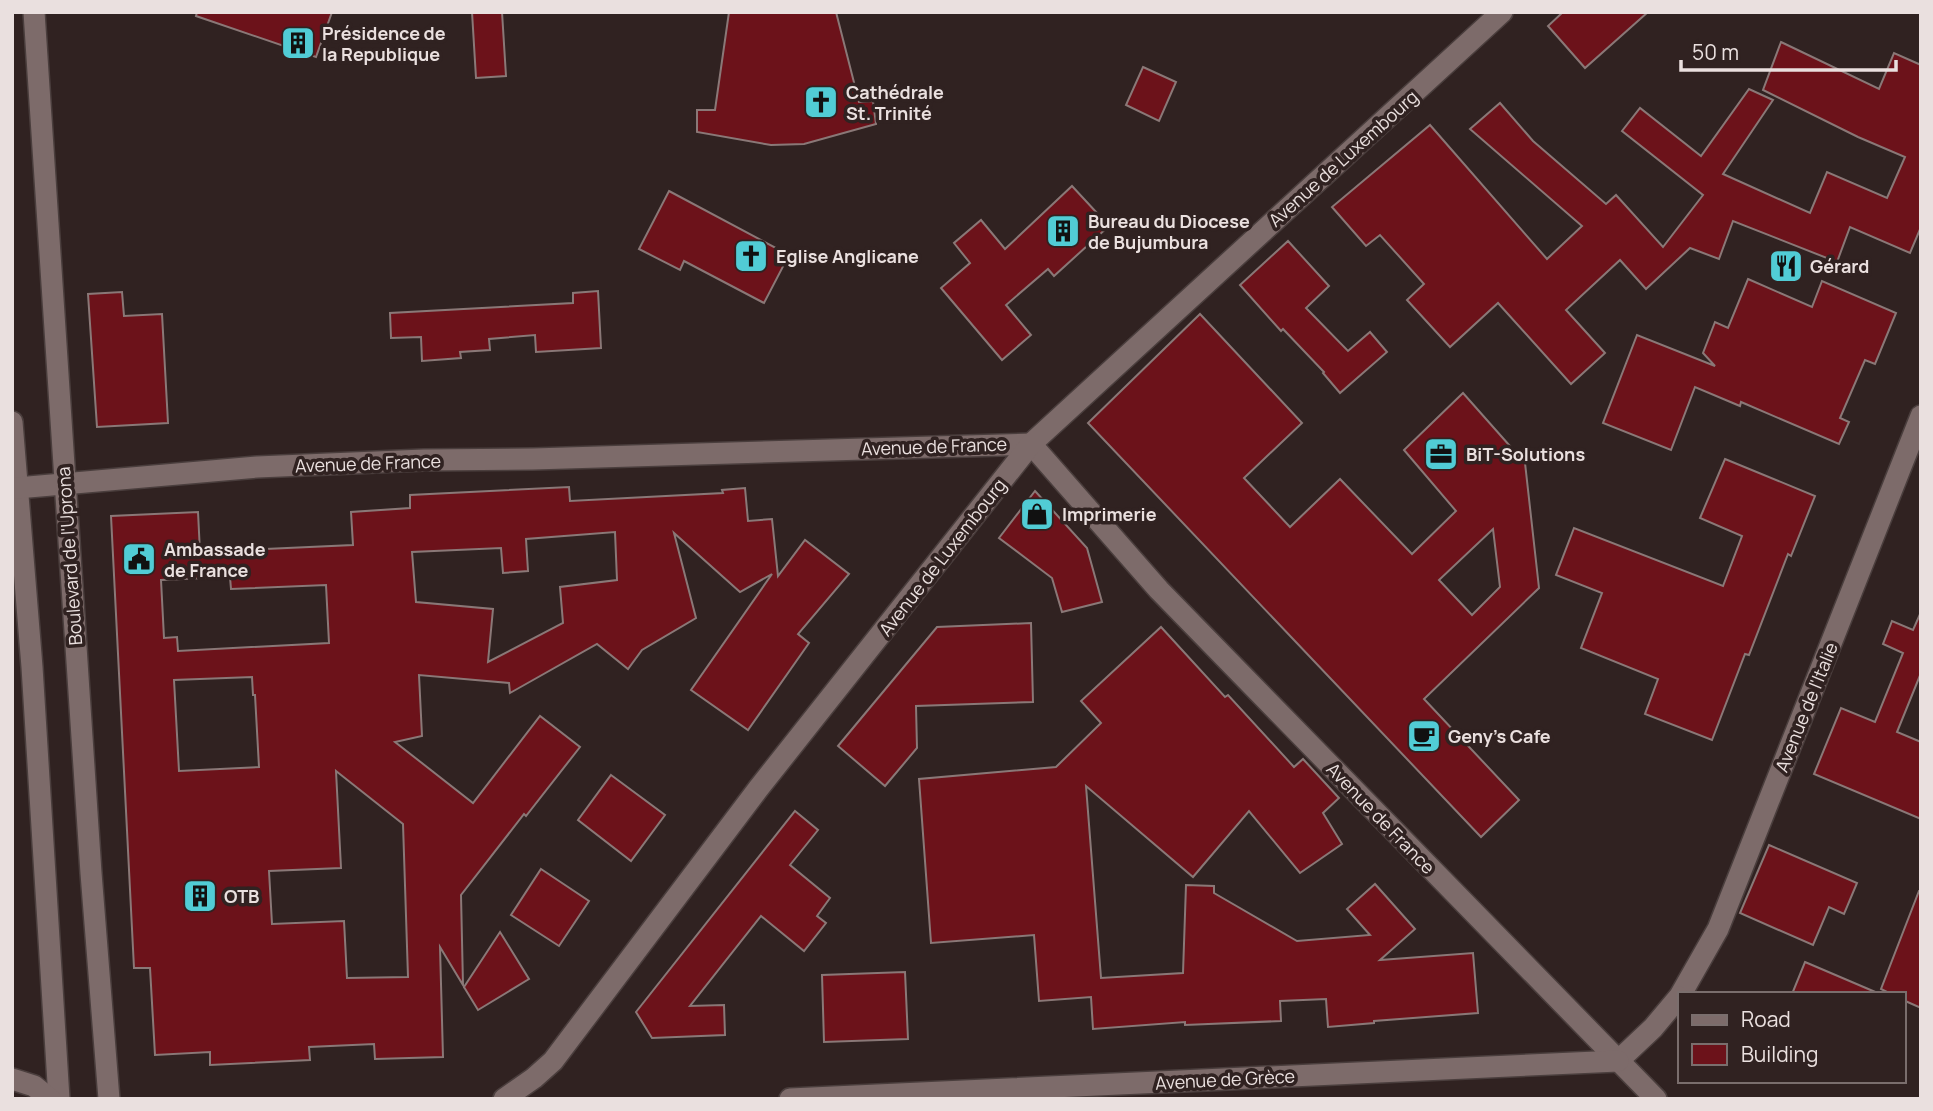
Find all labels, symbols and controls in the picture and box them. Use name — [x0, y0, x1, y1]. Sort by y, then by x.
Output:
place label: Présidence de la Republique — [322, 21, 446, 66]
building icon: Présidence de la Republique — [279, 24, 317, 62]
scale bar — [1681, 28, 1896, 72]
text: 50 m — [1692, 38, 1739, 66]
place label: Cathédrale St. Trinité — [846, 80, 944, 125]
church icon: Cathédrale St. Trinité — [802, 83, 840, 121]
street label: Avenue de Luxembourg — [1263, 84, 1423, 232]
place label: Bureau du Diocese de Bujumbura — [1088, 209, 1250, 254]
building icon: Bureau du Diocese de Bujumbura — [1044, 212, 1082, 250]
church icon: Eglise Anglicane — [732, 237, 770, 275]
place label: Eglise Anglicane — [776, 244, 919, 268]
restaurant icon: Gérard — [1767, 247, 1805, 285]
place label: Gérard — [1810, 254, 1869, 278]
street label: Avenue de France — [861, 431, 1007, 461]
office icon: BiT-Solutions — [1422, 435, 1460, 473]
place label: BiT-Solutions — [1466, 442, 1585, 466]
street label: Avenue de France — [295, 448, 441, 478]
street label: Boulevard de l'Uprona — [51, 466, 87, 646]
street label: Avenue de Luxembourg — [873, 473, 1011, 641]
shop icon: Imprimerie — [1018, 495, 1056, 533]
place label: Imprimerie — [1062, 502, 1157, 526]
place label: Ambassade de France — [164, 537, 266, 582]
public building icon: Ambassade de France — [120, 540, 158, 578]
street label: Avenue de l'Italie — [1769, 639, 1843, 775]
cafe icon: Geny's Cafe — [1405, 717, 1443, 755]
place label: Geny's Cafe — [1448, 724, 1551, 748]
street label: Avenue de France — [1322, 757, 1440, 879]
building icon: OTB — [181, 877, 219, 915]
place label: OTB — [224, 884, 259, 908]
legend — [1678, 992, 1905, 1083]
text: Road — [1741, 1005, 1791, 1033]
text: Building — [1741, 1040, 1818, 1068]
street label: Avenue de Grèce — [1154, 1063, 1296, 1095]

